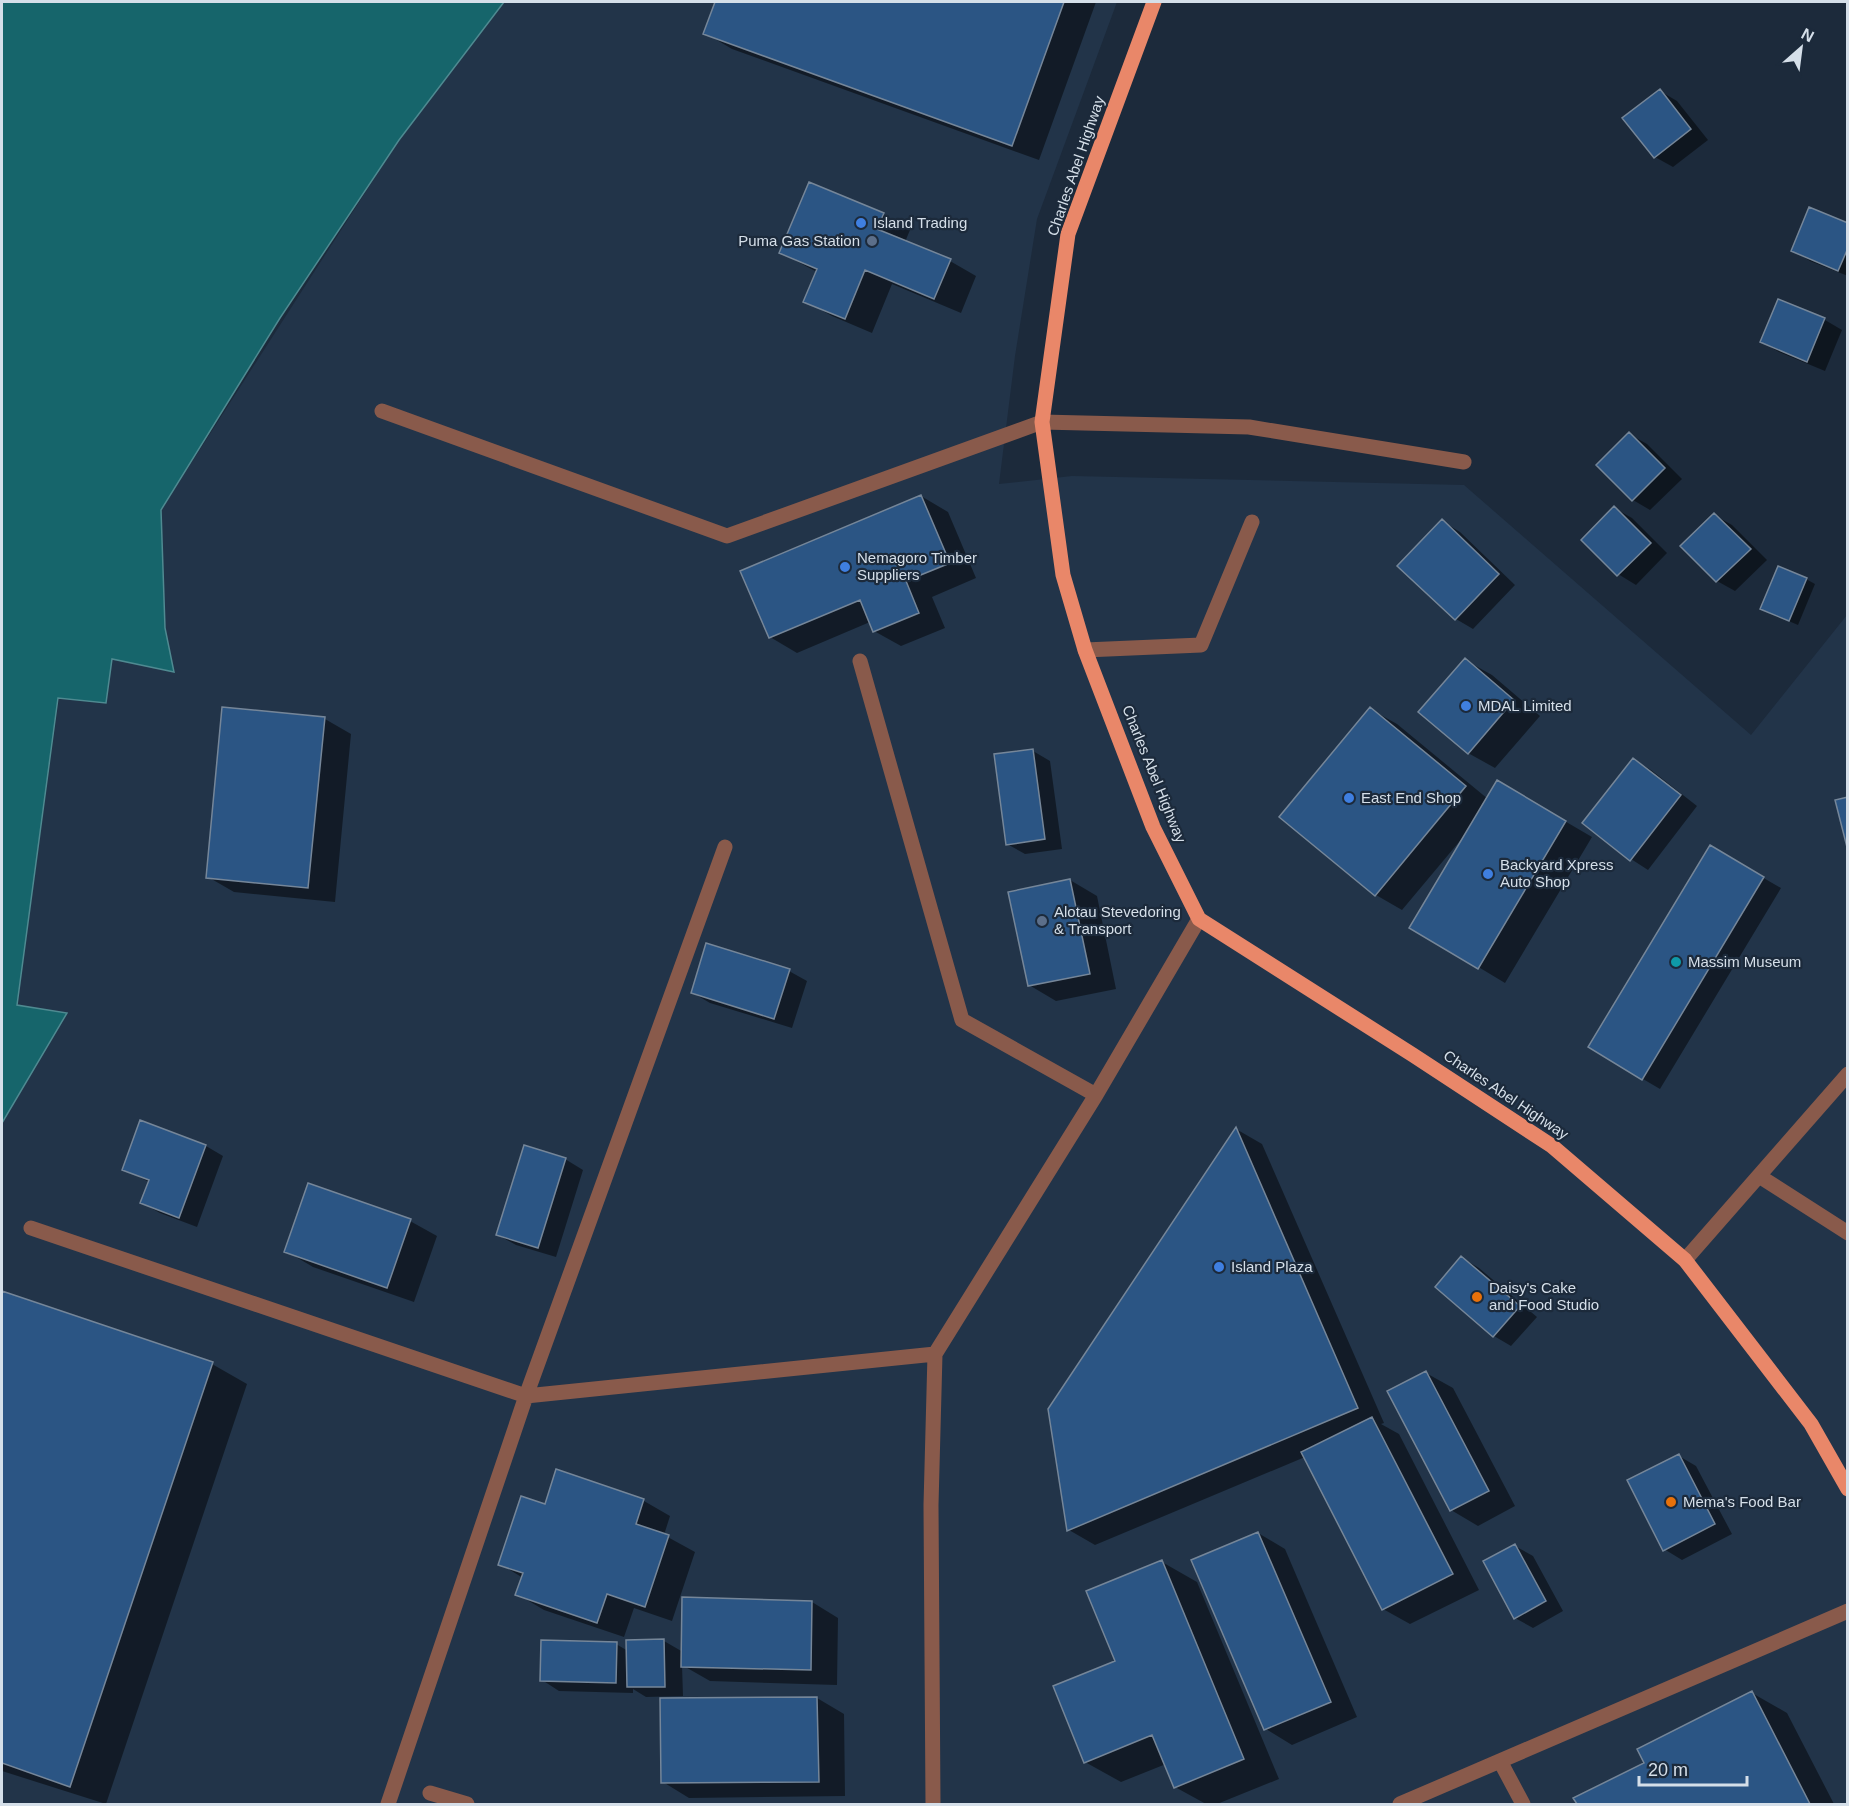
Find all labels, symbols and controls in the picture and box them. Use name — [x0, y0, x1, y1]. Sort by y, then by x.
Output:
north arrow — [1771, 18, 1831, 78]
text: N — [1799, 25, 1817, 45]
street label: Charles Abel Highway — [1044, 93, 1108, 238]
place label: Island Trading — [873, 214, 967, 231]
marker: Island Trading — [854, 216, 868, 230]
place label: Puma Gas Station — [738, 232, 860, 249]
marker: Puma Gas Station — [865, 234, 879, 248]
place label: Nemagoro Timber Suppliers — [857, 549, 977, 583]
marker: Nemagoro Timber Suppliers — [838, 560, 852, 574]
place label: MDAL Limited — [1478, 697, 1572, 714]
marker: MDAL Limited — [1459, 699, 1473, 713]
street label: Charles Abel Highway — [1119, 703, 1190, 845]
place label: East End Shop — [1361, 789, 1461, 806]
marker: East End Shop — [1342, 791, 1356, 805]
place label: Backyard Xpress Auto Shop — [1500, 856, 1613, 890]
marker: Backyard Xpress Auto Shop — [1481, 867, 1495, 881]
place label: Alotau Stevedoring & Transport — [1054, 903, 1181, 937]
marker: Alotau Stevedoring & Transport — [1035, 914, 1049, 928]
place label: Massim Museum — [1688, 953, 1801, 970]
marker: Massim Museum — [1669, 955, 1683, 969]
street label: Charles Abel Highway — [1441, 1047, 1572, 1143]
place label: Island Plaza — [1231, 1258, 1313, 1275]
marker: Island Plaza — [1212, 1260, 1226, 1274]
place label: Daisy's Cake and Food Studio — [1489, 1279, 1599, 1313]
marker: Daisy's Cake and Food Studio — [1470, 1290, 1484, 1304]
place label: Mema's Food Bar — [1683, 1493, 1801, 1510]
marker: Mema's Food Bar — [1664, 1495, 1678, 1509]
scale bar — [1639, 1749, 1747, 1787]
text: 20 m — [1648, 1760, 1688, 1780]

